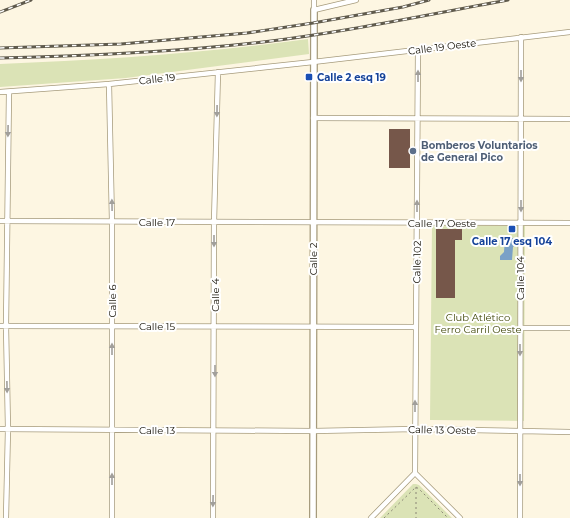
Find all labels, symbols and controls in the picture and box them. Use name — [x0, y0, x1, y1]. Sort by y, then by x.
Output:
street label: Calle 19 Oeste — [407, 36, 477, 58]
one-way arrow — [415, 69, 421, 82]
one-way arrow — [518, 70, 524, 83]
street label: Calle 19 — [138, 71, 176, 87]
place label: Calle 2 esq 19 — [317, 71, 386, 84]
marker: Calle 2 esq 19 — [304, 72, 314, 82]
one-way arrow — [214, 105, 220, 118]
one-way arrow — [5, 125, 11, 138]
place label: Bomberos Voluntarios de General Pico — [421, 139, 538, 164]
marker: Bomberos Voluntarios de General Pico — [408, 146, 418, 156]
one-way arrow — [109, 198, 115, 211]
one-way arrow — [414, 199, 420, 212]
one-way arrow — [517, 200, 524, 212]
street label: Calle 17 — [139, 216, 175, 229]
street label: Calle 17 Oeste — [408, 217, 476, 230]
marker: Calle 17 esq 104 — [507, 224, 517, 234]
one-way arrow — [211, 235, 217, 248]
place label: Calle 17 esq 104 — [472, 235, 552, 248]
street label: Calle 102 — [410, 240, 424, 284]
street label: Calle 2 — [307, 242, 320, 275]
street label: Calle 104 — [514, 256, 527, 300]
street label: Calle 4 — [209, 278, 222, 312]
street label: Calle 6 — [106, 284, 119, 318]
park label: Club Atlético Ferro Carril Oeste — [435, 311, 521, 336]
street label: Calle 15 — [139, 320, 175, 333]
one-way arrow — [109, 342, 115, 355]
one-way arrow — [517, 344, 523, 357]
one-way arrow — [212, 365, 218, 378]
one-way arrow — [4, 381, 10, 394]
one-way arrow — [412, 399, 418, 412]
street label: Calle 13 Oeste — [408, 423, 476, 437]
street label: Calle 13 — [139, 424, 175, 437]
one-way arrow — [109, 472, 115, 485]
one-way arrow — [517, 474, 523, 487]
one-way arrow — [210, 495, 216, 508]

